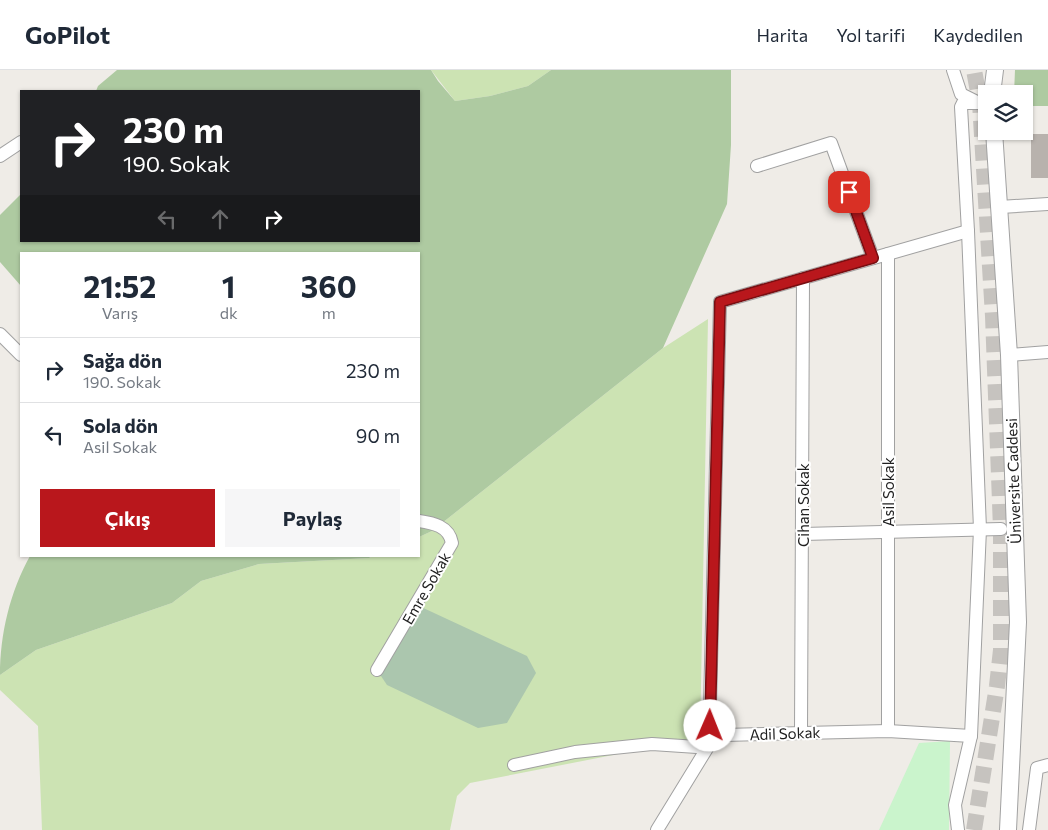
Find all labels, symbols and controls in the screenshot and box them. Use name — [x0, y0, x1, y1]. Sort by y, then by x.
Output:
text: GoPilot — [25, 20, 110, 49]
text: Harita — [757, 24, 808, 46]
text: Yol tarifi — [836, 24, 905, 46]
text: Kaydedilen — [933, 24, 1023, 46]
map controls — [978, 85, 1033, 140]
button: layers — [978, 85, 1033, 140]
text: 230 m — [123, 107, 224, 150]
icon: right — [40, 110, 105, 175]
text: 190. Sokak — [123, 150, 231, 177]
pin — [828, 171, 870, 213]
icon: arrive — [835, 178, 863, 206]
icon: left — [153, 205, 181, 233]
icon: ahead — [206, 205, 234, 233]
icon: right — [259, 205, 287, 233]
text: 21:52 — [83, 267, 156, 304]
text: 1 — [222, 267, 235, 304]
text: 360 — [301, 267, 357, 304]
text: Varış — [102, 303, 138, 322]
text: dk — [220, 303, 238, 322]
text: m — [322, 303, 336, 322]
text: Sağa dön — [83, 349, 162, 372]
icon: right — [40, 356, 68, 384]
text: 230 m — [346, 359, 400, 382]
text: 190. Sokak — [83, 372, 161, 391]
text: Sola dön — [83, 414, 158, 437]
street label: Üniversite Caddesi — [1002, 418, 1024, 544]
icon: left — [40, 421, 68, 449]
text: 90 m — [356, 424, 400, 447]
text: Asil Sokak — [83, 437, 157, 456]
street label: Asil Sokak — [879, 457, 897, 527]
street label: Cihan Sokak — [794, 463, 812, 547]
button: Çıkış — [40, 489, 215, 547]
button: Paylaş — [225, 489, 400, 547]
street label: Emre Sokak — [398, 549, 454, 627]
position arrow — [683, 699, 735, 751]
street label: Adil Sokak — [749, 723, 821, 743]

